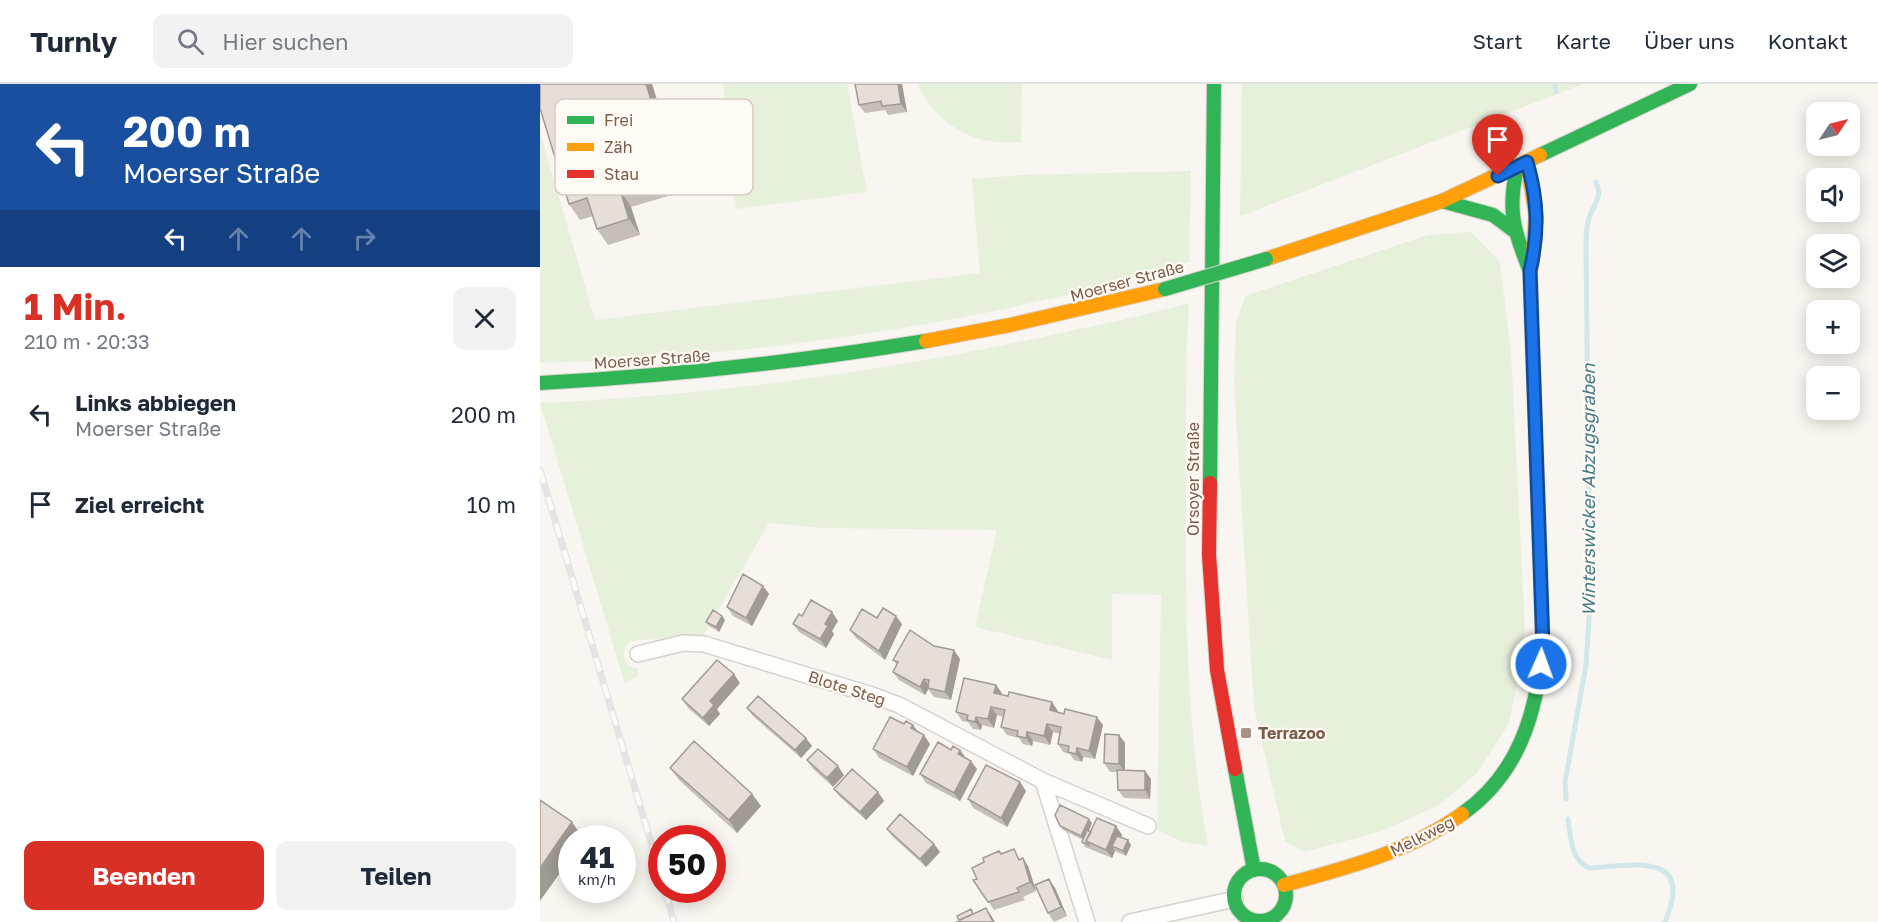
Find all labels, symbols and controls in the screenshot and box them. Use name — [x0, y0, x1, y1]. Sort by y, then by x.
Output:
search box — [153, 14, 573, 68]
text: Turnly — [30, 25, 117, 58]
icon: search — [174, 25, 207, 58]
text: Hier suchen — [222, 28, 348, 55]
text: Start — [1472, 28, 1523, 54]
text: Karte — [1556, 28, 1611, 54]
text: Über uns — [1644, 28, 1735, 54]
text: Kontakt — [1768, 28, 1848, 54]
legend — [555, 99, 753, 195]
north arrow — [1806, 102, 1860, 156]
map controls — [1806, 102, 1860, 420]
text: 200 m — [123, 106, 250, 156]
icon: left — [24, 108, 102, 186]
text: Frei — [604, 110, 633, 130]
pin — [1472, 114, 1523, 176]
icon: arrive — [1481, 123, 1514, 156]
text: Zäh — [604, 137, 632, 157]
text: Moerser Straße — [123, 157, 320, 189]
text: Stau — [604, 164, 639, 184]
button: sound — [1806, 168, 1860, 222]
icon: left — [159, 222, 192, 255]
icon: ahead — [222, 222, 255, 255]
icon: ahead — [285, 222, 318, 255]
icon: right — [348, 222, 381, 255]
button: layers — [1806, 234, 1860, 288]
street label: Moerser Straße — [1068, 256, 1186, 306]
text: 1 Min. — [24, 285, 127, 328]
button: close — [453, 287, 516, 350]
button: + — [1806, 300, 1860, 354]
text: 210 m · 20:33 — [24, 329, 150, 353]
street label: Moerser Straße — [593, 345, 711, 373]
water label: Winterswicker Abzugsgraben — [1577, 363, 1599, 616]
button: − — [1806, 366, 1860, 420]
text: Links abbiegen — [75, 389, 236, 416]
icon: left — [24, 398, 57, 431]
text: 200 m — [451, 401, 516, 428]
text: Moerser Straße — [75, 416, 221, 440]
street label: Orsoyer Straße — [1183, 422, 1203, 536]
icon: arrive — [24, 488, 57, 521]
text: Ziel erreicht — [75, 491, 204, 518]
text: 10 m — [467, 491, 516, 518]
position arrow — [1509, 632, 1573, 696]
street label: Blote Steg — [806, 666, 888, 710]
place label: Terrazoo — [1258, 723, 1326, 743]
marker: Terrazoo — [1239, 726, 1253, 740]
street label: Melkweg — [1387, 811, 1457, 861]
speed limit sign: 50 — [648, 825, 726, 903]
text: 41 — [580, 839, 614, 875]
button: Beenden — [24, 841, 264, 910]
button: Teilen — [276, 841, 516, 910]
text: km/h — [578, 870, 616, 888]

